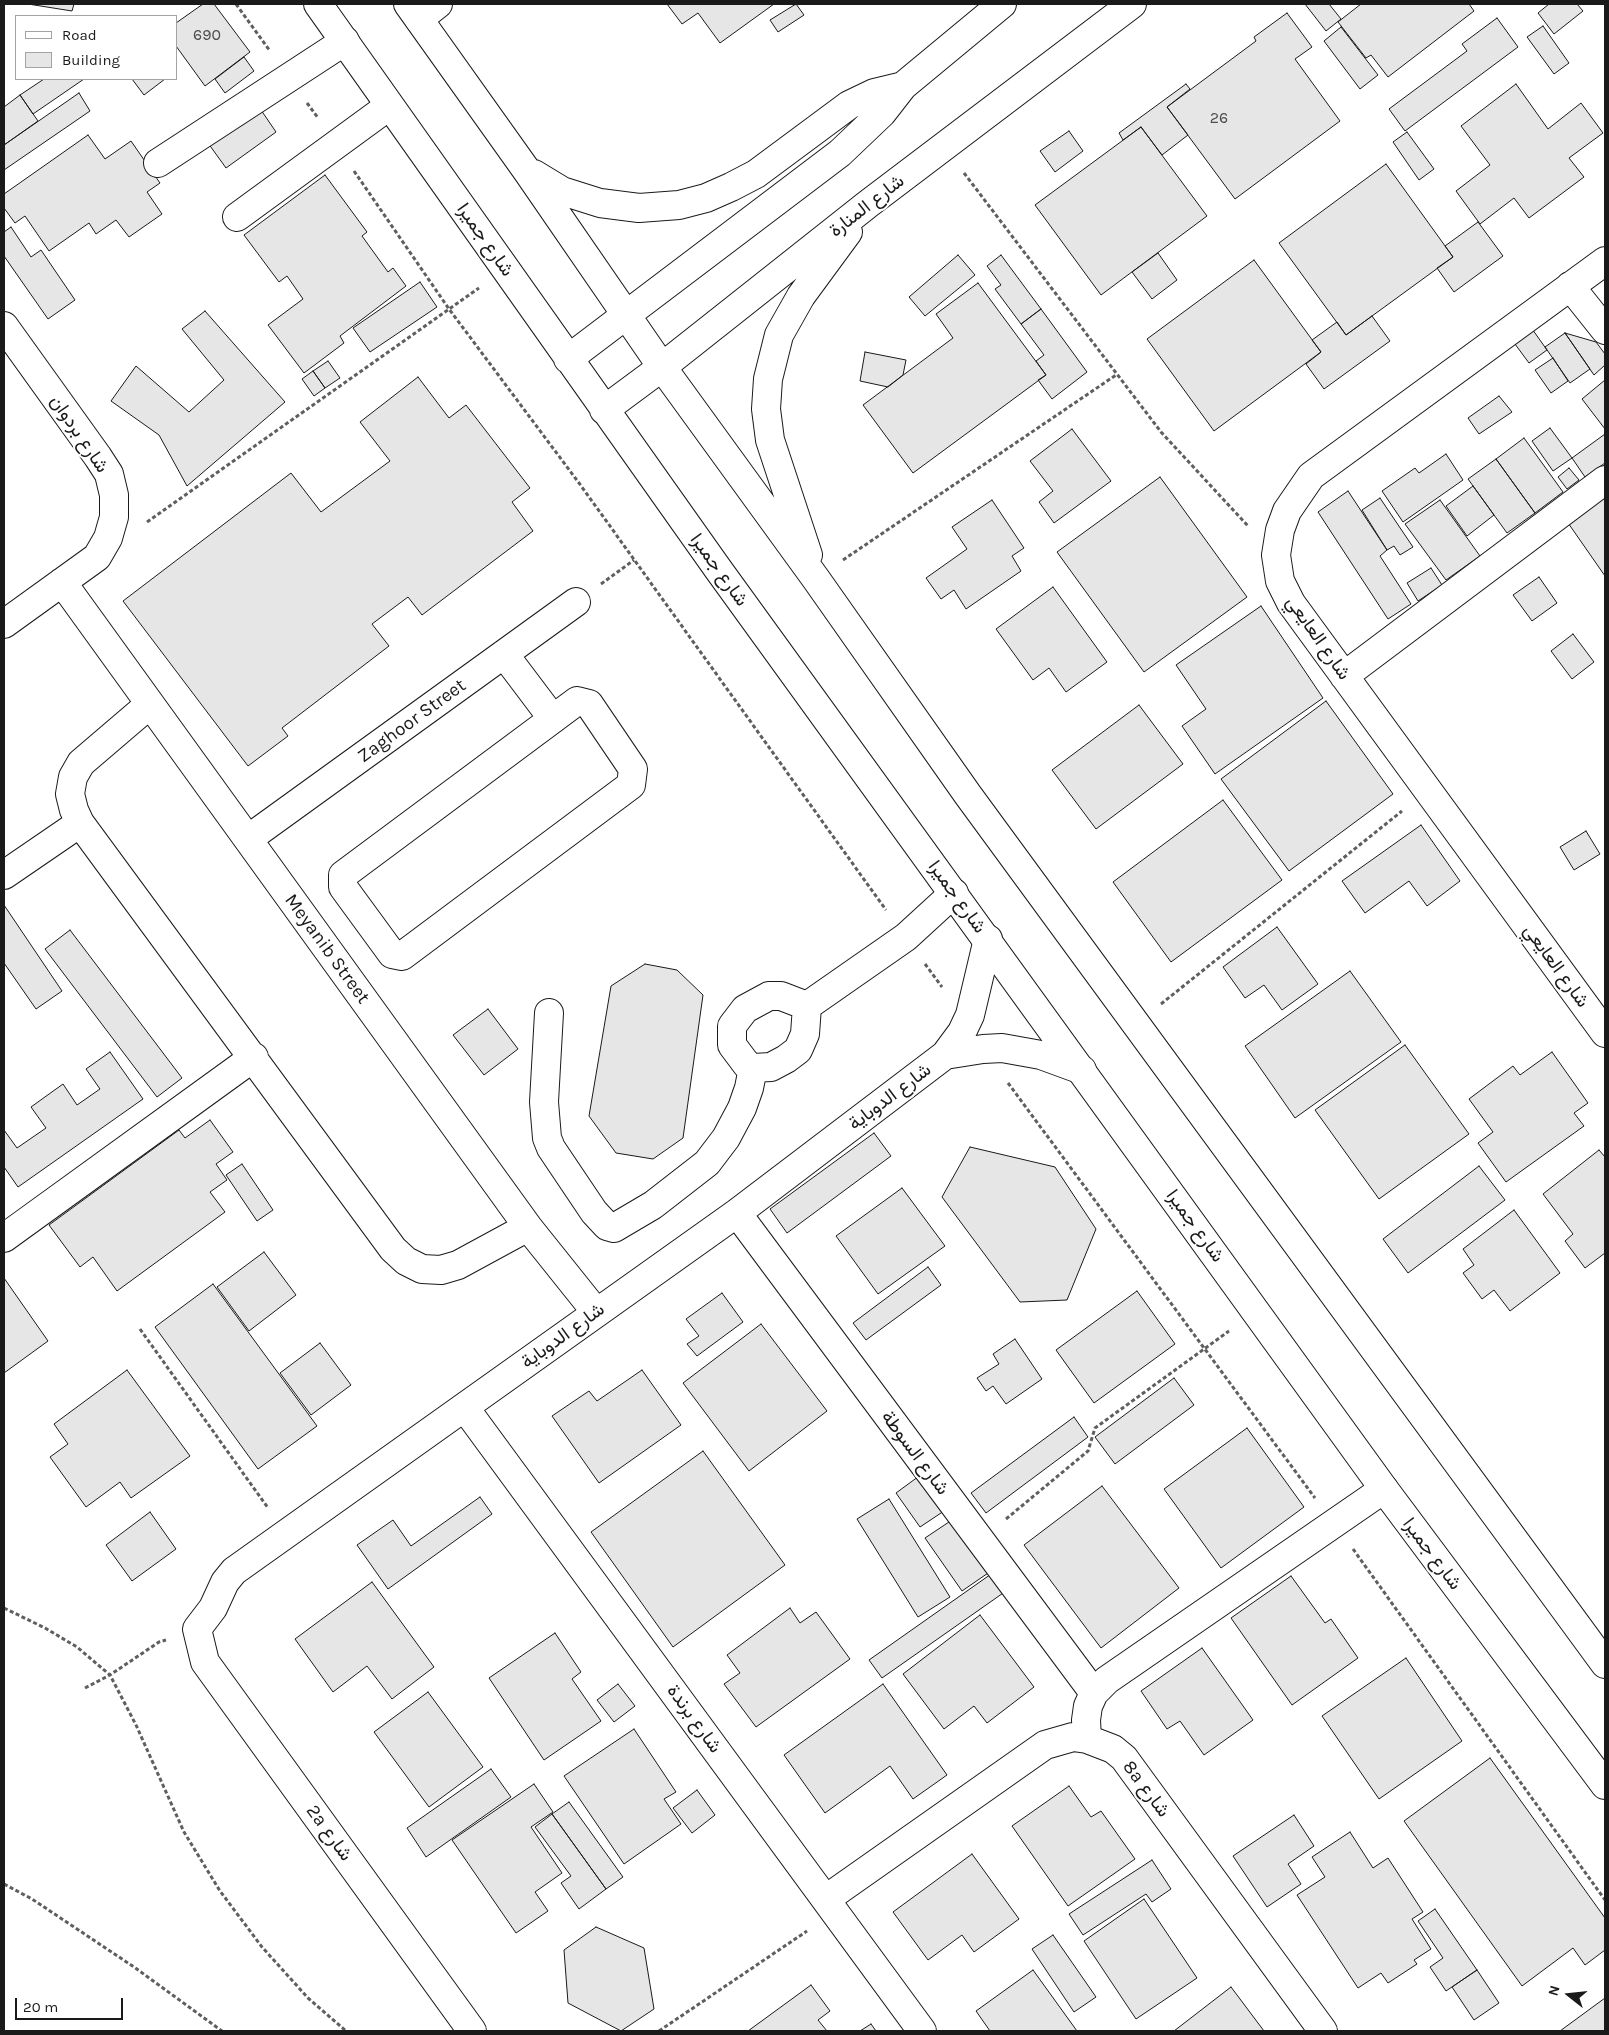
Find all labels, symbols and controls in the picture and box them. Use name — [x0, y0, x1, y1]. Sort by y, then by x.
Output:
legend — [15, 15, 178, 80]
house number: 690 — [193, 25, 221, 45]
text: Road — [62, 26, 97, 44]
text: Building — [62, 51, 120, 69]
house number: 26 — [1210, 108, 1228, 128]
street label: شارع المنارة — [825, 170, 909, 242]
street label: شارع جميرا — [451, 199, 519, 281]
street label: شارع بردوان — [45, 391, 113, 477]
street label: شارع جميرا — [685, 529, 753, 611]
street label: شارع العايعي — [1281, 591, 1355, 685]
street label: Zaghoor Street — [353, 674, 471, 768]
street label: شارع جميرا — [923, 856, 991, 938]
street label: Meyanib Street — [280, 890, 374, 1008]
street label: شارع العايعي — [1518, 920, 1594, 1012]
street label: شارع الدوباية — [844, 1059, 936, 1135]
street label: شارع جميرا — [1161, 1185, 1229, 1267]
street label: شارع الدوباية — [517, 1298, 609, 1374]
street label: شارع السوطة — [876, 1406, 954, 1500]
street label: شارع جميرا — [1398, 1513, 1466, 1595]
street label: شارع برندة — [662, 1680, 726, 1758]
street label: 8a شارع — [1117, 1756, 1175, 1822]
street label: 2a شارع — [301, 1800, 357, 1866]
north arrow — [1544, 1970, 1594, 2020]
text: N — [1545, 1984, 1564, 1998]
scale bar — [18, 1988, 125, 2020]
text: 20 m — [23, 1998, 58, 2016]

